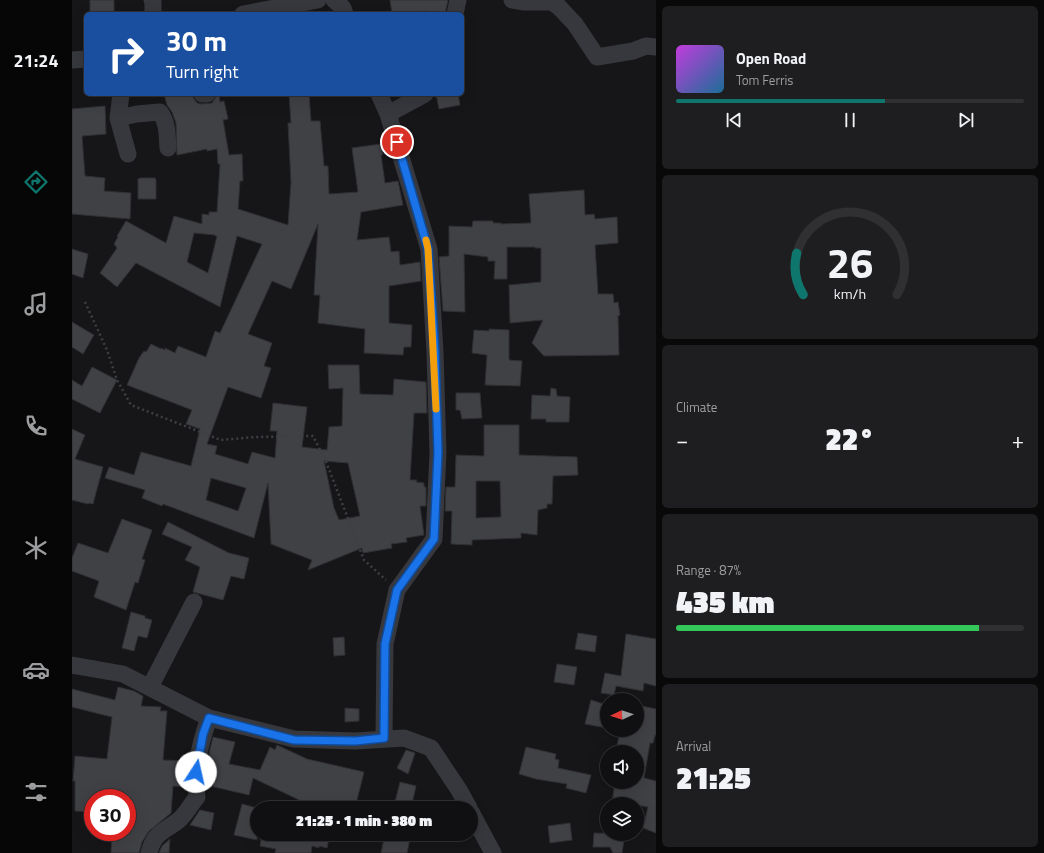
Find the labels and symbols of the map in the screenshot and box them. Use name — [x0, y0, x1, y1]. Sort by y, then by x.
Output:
pin — [380, 125, 414, 159]
north arrow — [600, 693, 644, 737]
position arrow — [175, 751, 217, 793]
speed limit sign: 30 — [84, 789, 136, 841]

